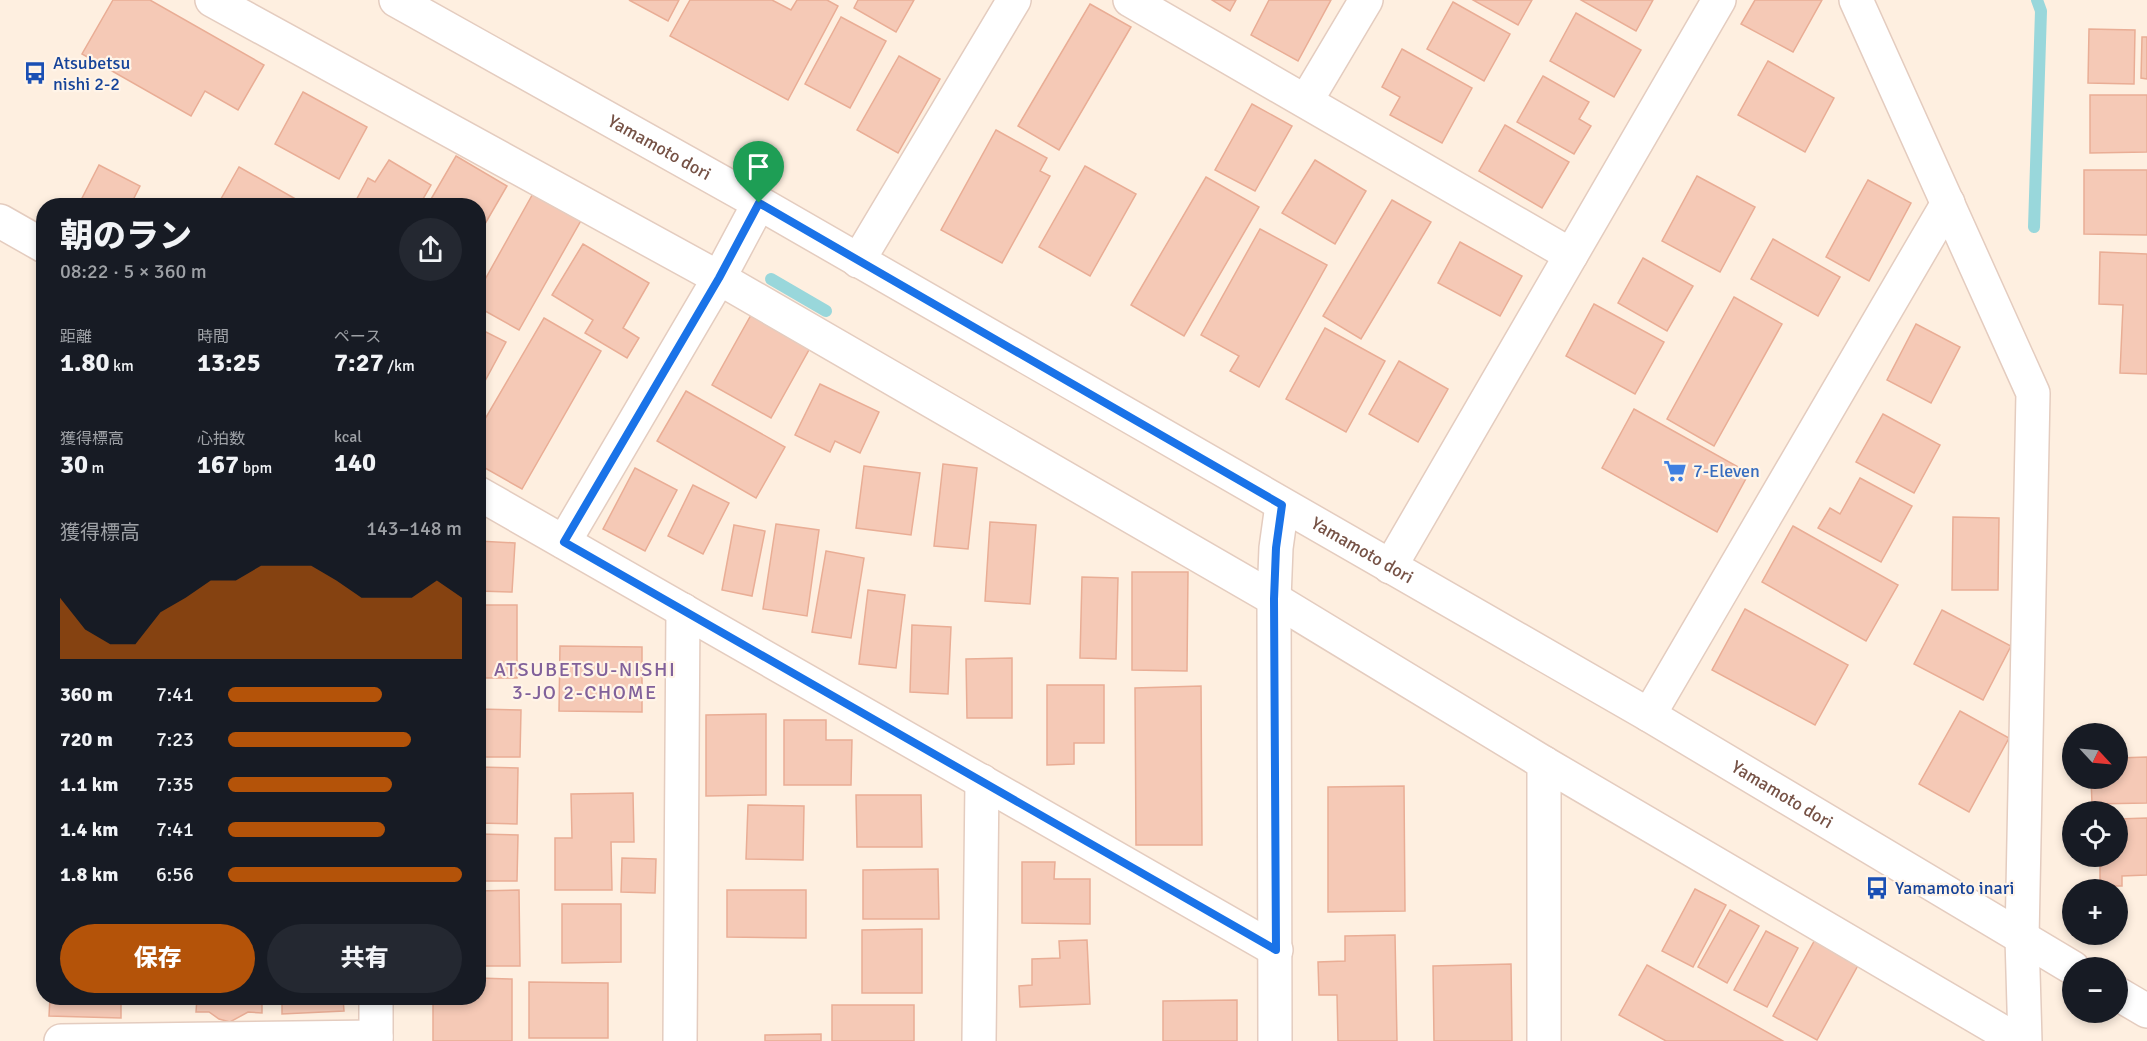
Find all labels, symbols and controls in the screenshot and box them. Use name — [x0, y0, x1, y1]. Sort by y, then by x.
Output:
place label: Atsubetsu nishi 2-2 — [53, 52, 130, 95]
bus stop icon: Atsubetsu nishi 2-2 — [22, 60, 48, 86]
street label: Yamamoto dori — [604, 110, 715, 185]
pin — [733, 141, 784, 203]
icon: arrive — [742, 150, 775, 183]
text: 朝のラン — [60, 216, 192, 257]
button: share — [399, 218, 462, 281]
text: 08:22 · 5 × 360 m — [60, 259, 207, 284]
text: 距離 — [60, 327, 92, 347]
text: 時間 — [197, 327, 229, 347]
text: ペース — [334, 327, 381, 347]
text: 1.80 — [60, 347, 110, 379]
text: 13:25 — [197, 347, 261, 379]
text: 7:27 — [334, 347, 384, 379]
text: km — [110, 356, 134, 376]
text: /km — [384, 356, 415, 376]
text: kcal — [334, 427, 362, 447]
text: 獲得標高 — [60, 429, 124, 449]
text: 心拍数 — [197, 429, 245, 449]
text: 140 — [334, 447, 376, 479]
text: 30 — [60, 449, 88, 481]
text: 167 — [197, 449, 239, 481]
text: m — [88, 458, 104, 478]
text: bpm — [239, 458, 272, 478]
supermarket icon: 7-Eleven — [1662, 458, 1688, 484]
place label: 7-Eleven — [1693, 460, 1760, 482]
street label: Yamamoto dori — [1307, 512, 1418, 588]
text: 143–148 m — [366, 516, 462, 541]
text: 獲得標高 — [60, 520, 140, 545]
district label: ATSUBETSU-NISHI 3-JO 2-CHOME — [494, 657, 676, 705]
text: 360 m — [60, 682, 113, 707]
text: 7:41 — [156, 682, 194, 707]
north arrow — [2062, 723, 2128, 789]
map controls — [2062, 723, 2128, 1023]
text: 720 m — [60, 727, 113, 752]
text: 7:23 — [156, 727, 194, 752]
street label: Yamamoto dori — [1728, 756, 1837, 833]
text: 1.1 km — [60, 772, 118, 797]
text: 7:35 — [156, 772, 194, 797]
button: locate — [2062, 801, 2128, 867]
text: 1.4 km — [60, 817, 118, 842]
text: 7:41 — [156, 817, 194, 842]
text: 1.8 km — [60, 862, 118, 887]
text: 6:56 — [156, 862, 194, 887]
bus stop icon: Yamamoto inari — [1864, 875, 1890, 901]
place label: Yamamoto inari — [1895, 877, 2014, 899]
button: + — [2062, 879, 2128, 945]
button: 保存 — [60, 924, 255, 993]
button: 共有 — [267, 924, 462, 993]
button: − — [2062, 957, 2128, 1023]

